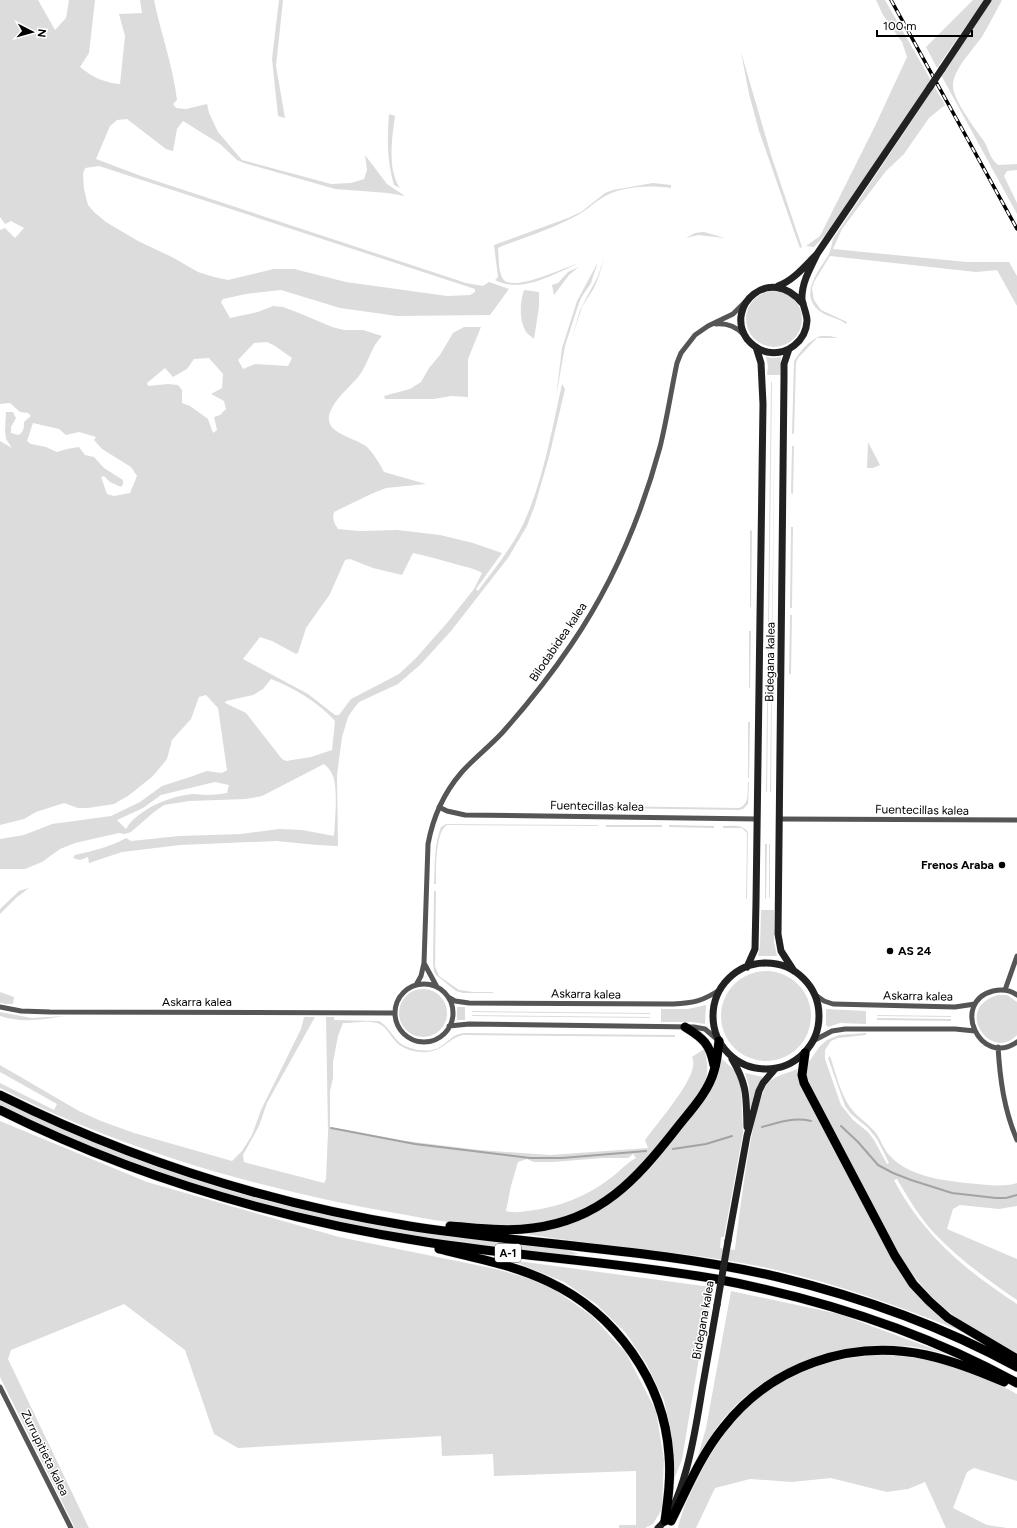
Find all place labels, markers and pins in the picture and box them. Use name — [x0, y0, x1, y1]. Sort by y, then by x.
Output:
place label: Frenos Araba — [921, 858, 994, 872]
marker: Frenos Araba — [997, 860, 1007, 870]
place label: AS 24 — [898, 944, 932, 958]
marker: AS 24 — [885, 946, 895, 956]

